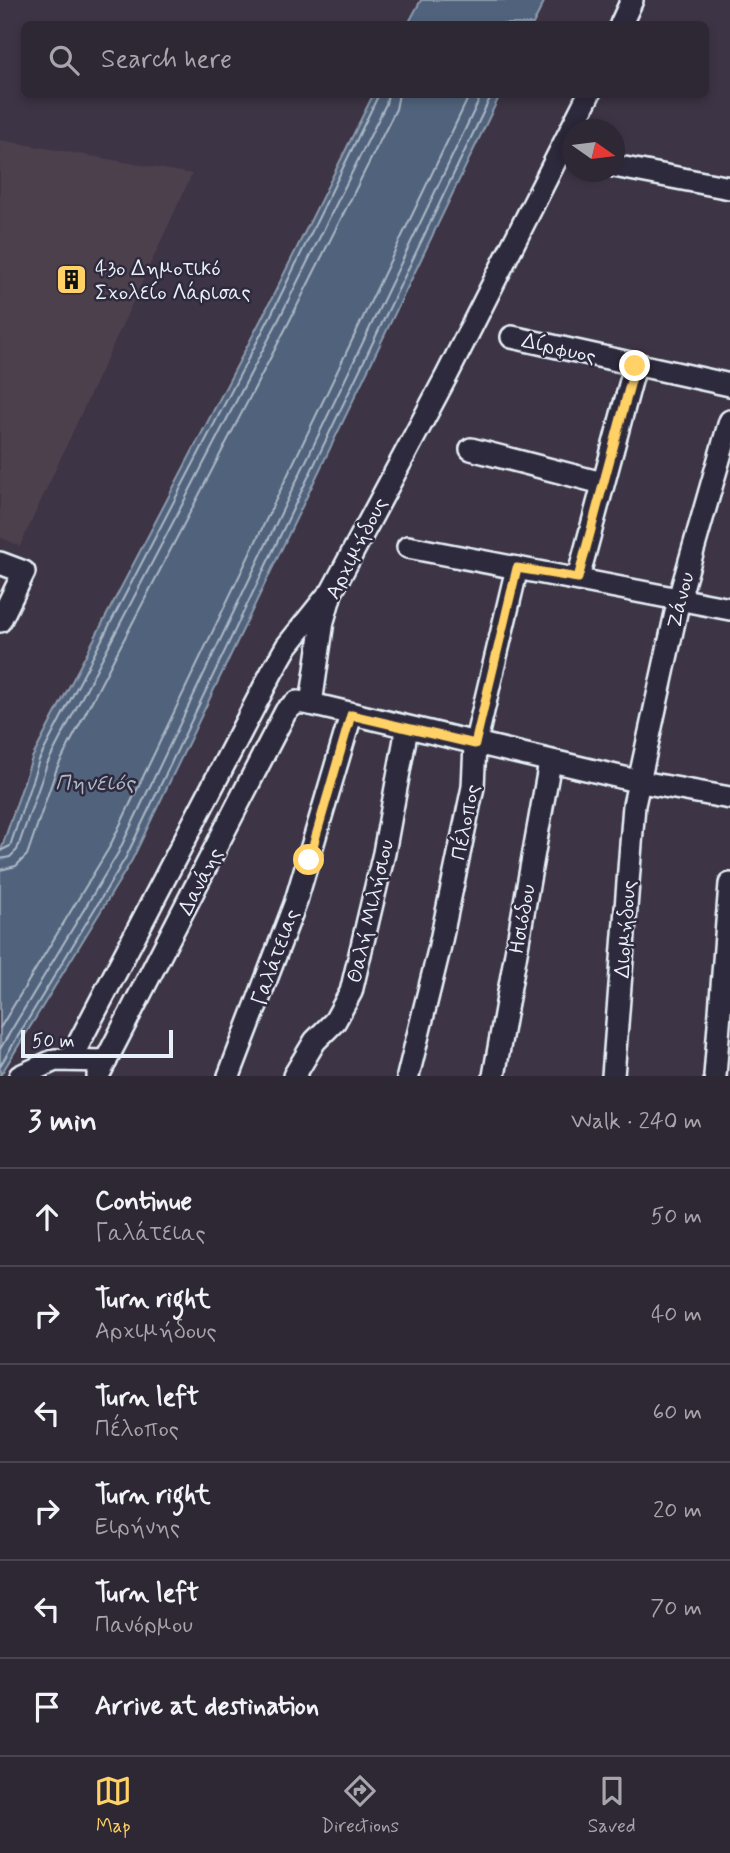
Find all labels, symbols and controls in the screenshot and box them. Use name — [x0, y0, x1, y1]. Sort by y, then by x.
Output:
search box — [21, 21, 709, 98]
icon: search — [45, 41, 83, 79]
text: Search here — [101, 43, 232, 77]
north arrow — [562, 119, 625, 182]
place label: 43ο Δημοτικό Σχολείο Λάρισας — [95, 255, 251, 307]
building icon: 43ο Δημοτικό Σχολείο Λάρισας — [55, 263, 89, 297]
street label: Δίρφυος — [519, 327, 599, 371]
route end — [619, 350, 650, 381]
street label: Αρχιμήδους — [319, 493, 395, 604]
street label: Ζάνου — [660, 569, 701, 631]
water label: Πηνειός — [55, 769, 137, 799]
street label: Πέλοπος — [444, 782, 487, 862]
street label: Θαλή Μιλήσιου — [341, 837, 401, 986]
street label: Δανάης — [172, 843, 230, 920]
route start — [293, 844, 324, 875]
street label: Διομήδους — [609, 879, 643, 979]
street label: Ησιόδου — [503, 882, 543, 956]
street label: Γαλάτειας — [246, 905, 306, 1010]
scale bar — [21, 1027, 173, 1059]
text: 50 m — [32, 1029, 75, 1054]
text: 3 min — [28, 1102, 97, 1141]
text: Walk · 240 m — [571, 1107, 702, 1137]
text: Continue — [95, 1185, 192, 1219]
icon: ahead — [28, 1198, 66, 1236]
text: 50 m — [651, 1202, 702, 1232]
text: Γαλάτειας — [95, 1219, 206, 1249]
text: Turn right — [95, 1283, 211, 1317]
icon: right — [28, 1296, 66, 1334]
text: 40 m — [651, 1300, 702, 1330]
text: Αρχιμήδους — [95, 1317, 217, 1347]
text: Turn left — [95, 1381, 199, 1415]
icon: left — [28, 1394, 66, 1432]
text: 60 m — [653, 1398, 702, 1428]
text: Πέλοπος — [95, 1415, 179, 1445]
text: Turn right — [95, 1479, 211, 1513]
icon: right — [28, 1492, 66, 1530]
text: 20 m — [653, 1496, 702, 1526]
text: Ειρήνης — [95, 1513, 180, 1543]
text: Turn left — [95, 1577, 199, 1611]
icon: left — [28, 1590, 66, 1628]
text: 70 m — [650, 1594, 702, 1624]
text: Πανόρμου — [95, 1611, 193, 1641]
icon: arrive — [28, 1688, 66, 1726]
text: Arrive at destination — [95, 1690, 319, 1724]
tab: Map — [94, 1772, 132, 1839]
tab: Directions — [321, 1772, 399, 1839]
tab: Saved — [588, 1772, 636, 1839]

